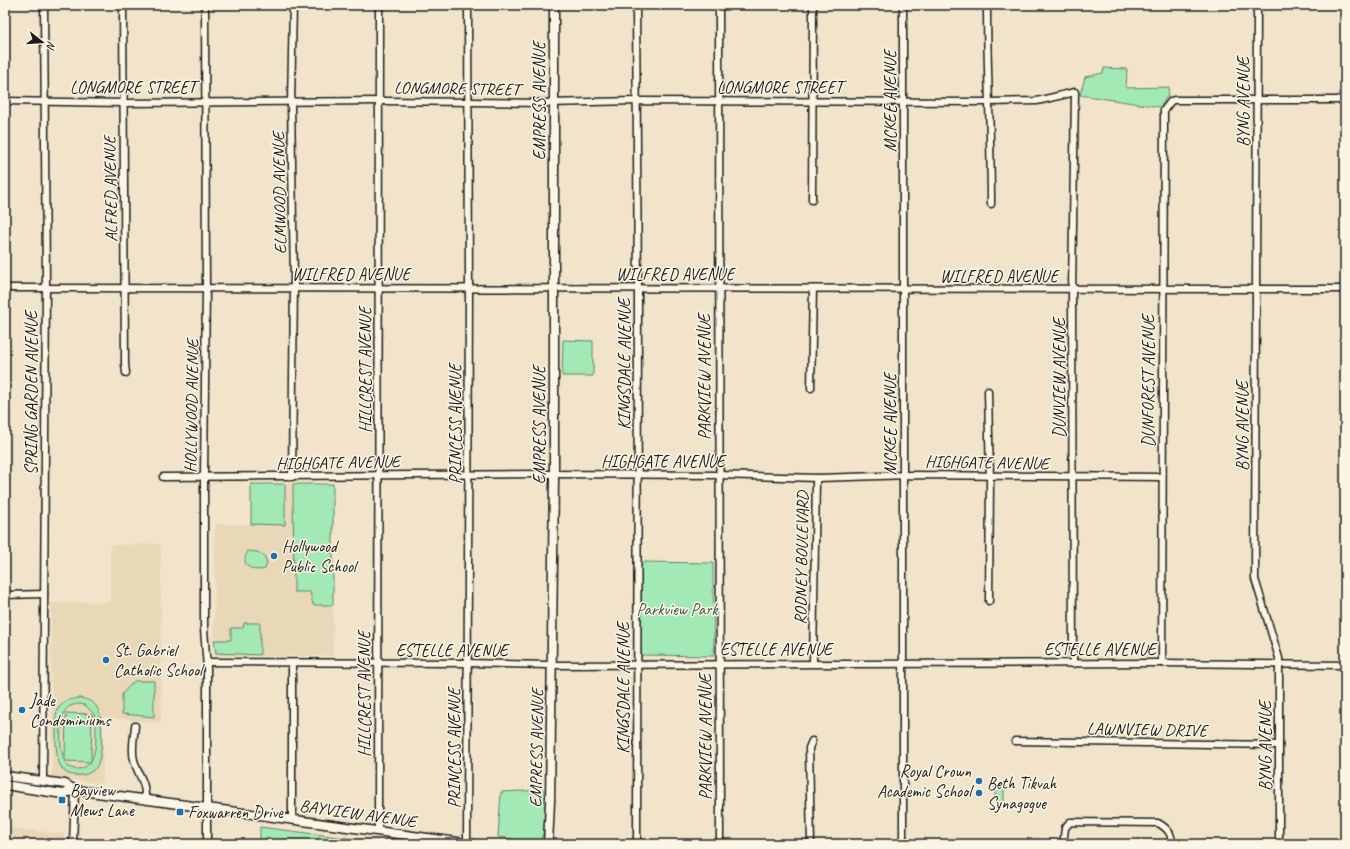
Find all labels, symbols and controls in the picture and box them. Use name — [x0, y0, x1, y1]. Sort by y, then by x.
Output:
north arrow — [22, 22, 62, 62]
street label: EMPRESS AVENUE — [529, 39, 550, 160]
text: N — [43, 40, 59, 52]
street label: MCKEE AVENUE — [880, 47, 901, 152]
street label: BYNG AVENUE — [1233, 55, 1254, 147]
street label: LONGMORE STREET — [70, 77, 200, 98]
street label: LONGMORE STREET — [394, 77, 524, 100]
street label: LONGMORE STREET — [717, 77, 847, 98]
street label: ELMWOOD AVENUE — [268, 130, 291, 254]
street label: ALFRED AVENUE — [99, 133, 122, 242]
street label: WILFRED AVENUE — [292, 264, 413, 285]
street label: WILFRED AVENUE — [616, 264, 737, 285]
street label: WILFRED AVENUE — [940, 266, 1061, 287]
street label: KINGSDALE AVENUE — [614, 296, 635, 430]
street label: HILLCREST AVENUE — [355, 304, 376, 433]
street label: SPRING GARDEN AVENUE — [21, 309, 42, 475]
street label: PARKVIEW AVENUE — [694, 312, 715, 440]
street label: DUNFOREST AVENUE — [1138, 313, 1159, 447]
street label: DUNVIEW AVENUE — [1049, 316, 1070, 438]
street label: HOLLYWOOD AVENUE — [180, 337, 203, 473]
street label: PRINCESS AVENUE — [445, 361, 466, 484]
street label: EMPRESS AVENUE — [529, 363, 550, 484]
street label: MCKEE AVENUE — [880, 370, 901, 475]
street label: BYNG AVENUE — [1232, 379, 1253, 471]
street label: HIGHGATE AVENUE — [276, 451, 402, 474]
street label: HIGHGATE AVENUE — [601, 451, 727, 472]
street label: HIGHGATE AVENUE — [925, 451, 1051, 474]
street label: RODNEY BOULEVARD — [790, 489, 813, 625]
place label: Hollywood Public School — [282, 536, 359, 577]
marker: Hollywood Public School — [269, 551, 279, 561]
park label: Parkview Park — [636, 599, 719, 620]
street label: KINGSDALE AVENUE — [613, 620, 634, 754]
street label: HILLCREST AVENUE — [354, 628, 375, 757]
street label: ESTELLE AVENUE — [720, 639, 834, 660]
street label: ESTELLE AVENUE — [1044, 639, 1158, 660]
place label: St. Gabriel Catholic School — [114, 640, 205, 681]
street label: ESTELLE AVENUE — [396, 640, 510, 661]
marker: St. Gabriel Catholic School — [101, 655, 111, 665]
street label: PARKVIEW AVENUE — [695, 672, 716, 800]
street label: PRINCESS AVENUE — [444, 685, 465, 808]
street label: EMPRESS AVENUE — [525, 686, 548, 808]
place label: Jade Condominiums — [29, 690, 113, 731]
street label: BYNG AVENUE — [1255, 699, 1276, 791]
marker: Jade Condominiums — [17, 705, 27, 715]
street label: LAWNVIEW DRIVE — [1087, 718, 1210, 741]
place label: Royal Crown Academic School — [877, 761, 974, 802]
place label: Beth Tikvah Synagogue — [987, 773, 1058, 814]
marker: Royal Crown Academic School — [974, 776, 984, 786]
place label: Bayview Mews Lane — [70, 780, 135, 821]
marker: Beth Tikvah Synagogue — [974, 788, 984, 798]
marker: Bayview Mews Lane — [57, 795, 67, 805]
street label: BAYVIEW AVENUE — [298, 795, 420, 832]
place label: Foxwarren Drive — [188, 802, 284, 823]
marker: Foxwarren Drive — [175, 807, 185, 817]

